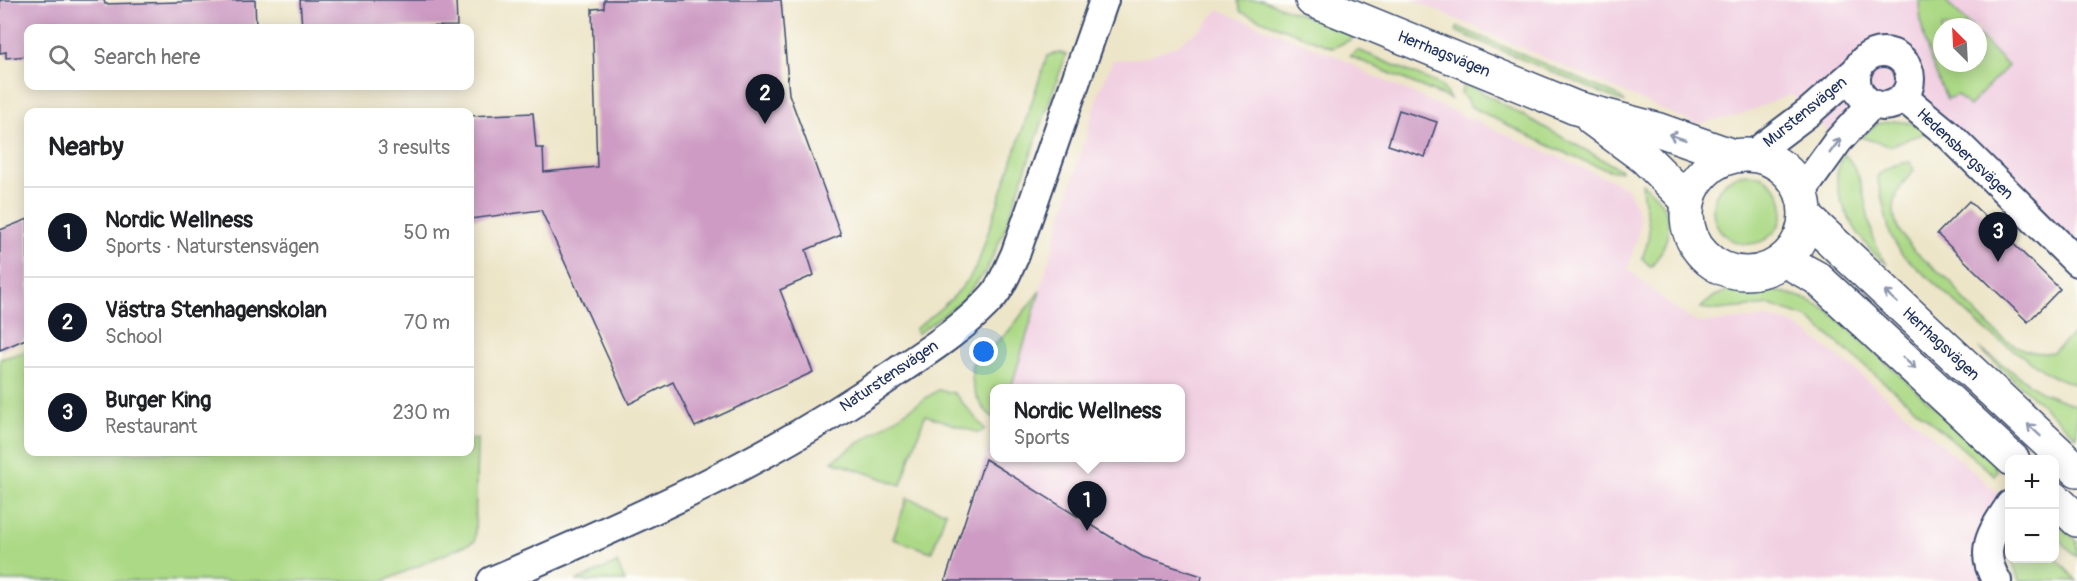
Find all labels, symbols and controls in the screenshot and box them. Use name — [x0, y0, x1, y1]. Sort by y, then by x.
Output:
north arrow — [1933, 18, 1987, 72]
search box — [24, 24, 474, 90]
street label: Herrhagsvägen — [1395, 26, 1493, 82]
icon: search — [45, 41, 78, 74]
text: Search here — [93, 43, 200, 71]
street label: Murstensvägen — [1759, 72, 1851, 152]
pin: 2 — [746, 74, 784, 124]
street label: Hedensbergsvägen — [1912, 104, 2018, 204]
one-way arrow — [1669, 130, 1687, 141]
text: Nearby — [48, 131, 124, 163]
text: 3 results — [378, 135, 450, 160]
one-way arrow — [1828, 138, 1841, 154]
text: Nordic Wellness — [105, 206, 253, 234]
pin: 3 — [1978, 212, 2018, 262]
text: 1 — [64, 220, 71, 245]
text: 50 m — [403, 220, 450, 245]
text: Sports · Naturstensvägen — [105, 234, 319, 259]
one-way arrow — [1884, 290, 1899, 304]
text: Västra Stenhagenskolan — [105, 296, 327, 324]
street label: Herrhagsvägen — [1898, 303, 1984, 385]
text: 2 — [62, 310, 73, 335]
text: 70 m — [404, 310, 450, 335]
text: School — [105, 324, 162, 349]
street label: Naturstensvägen — [836, 336, 942, 416]
your location — [969, 337, 998, 366]
one-way arrow — [1901, 356, 1916, 370]
popup — [990, 384, 1185, 462]
text: Burger King — [105, 386, 211, 414]
text: Nordic Wellness — [1014, 397, 1161, 425]
text: 3 — [62, 400, 73, 425]
text: 230 m — [393, 400, 450, 425]
text: Restaurant — [105, 414, 197, 439]
one-way arrow — [2027, 423, 2042, 437]
text: Sports — [1014, 425, 1070, 450]
map controls — [2005, 455, 2059, 563]
button: + — [2005, 455, 2059, 509]
pin: 1 — [1068, 482, 1106, 531]
button: − — [2005, 509, 2059, 563]

